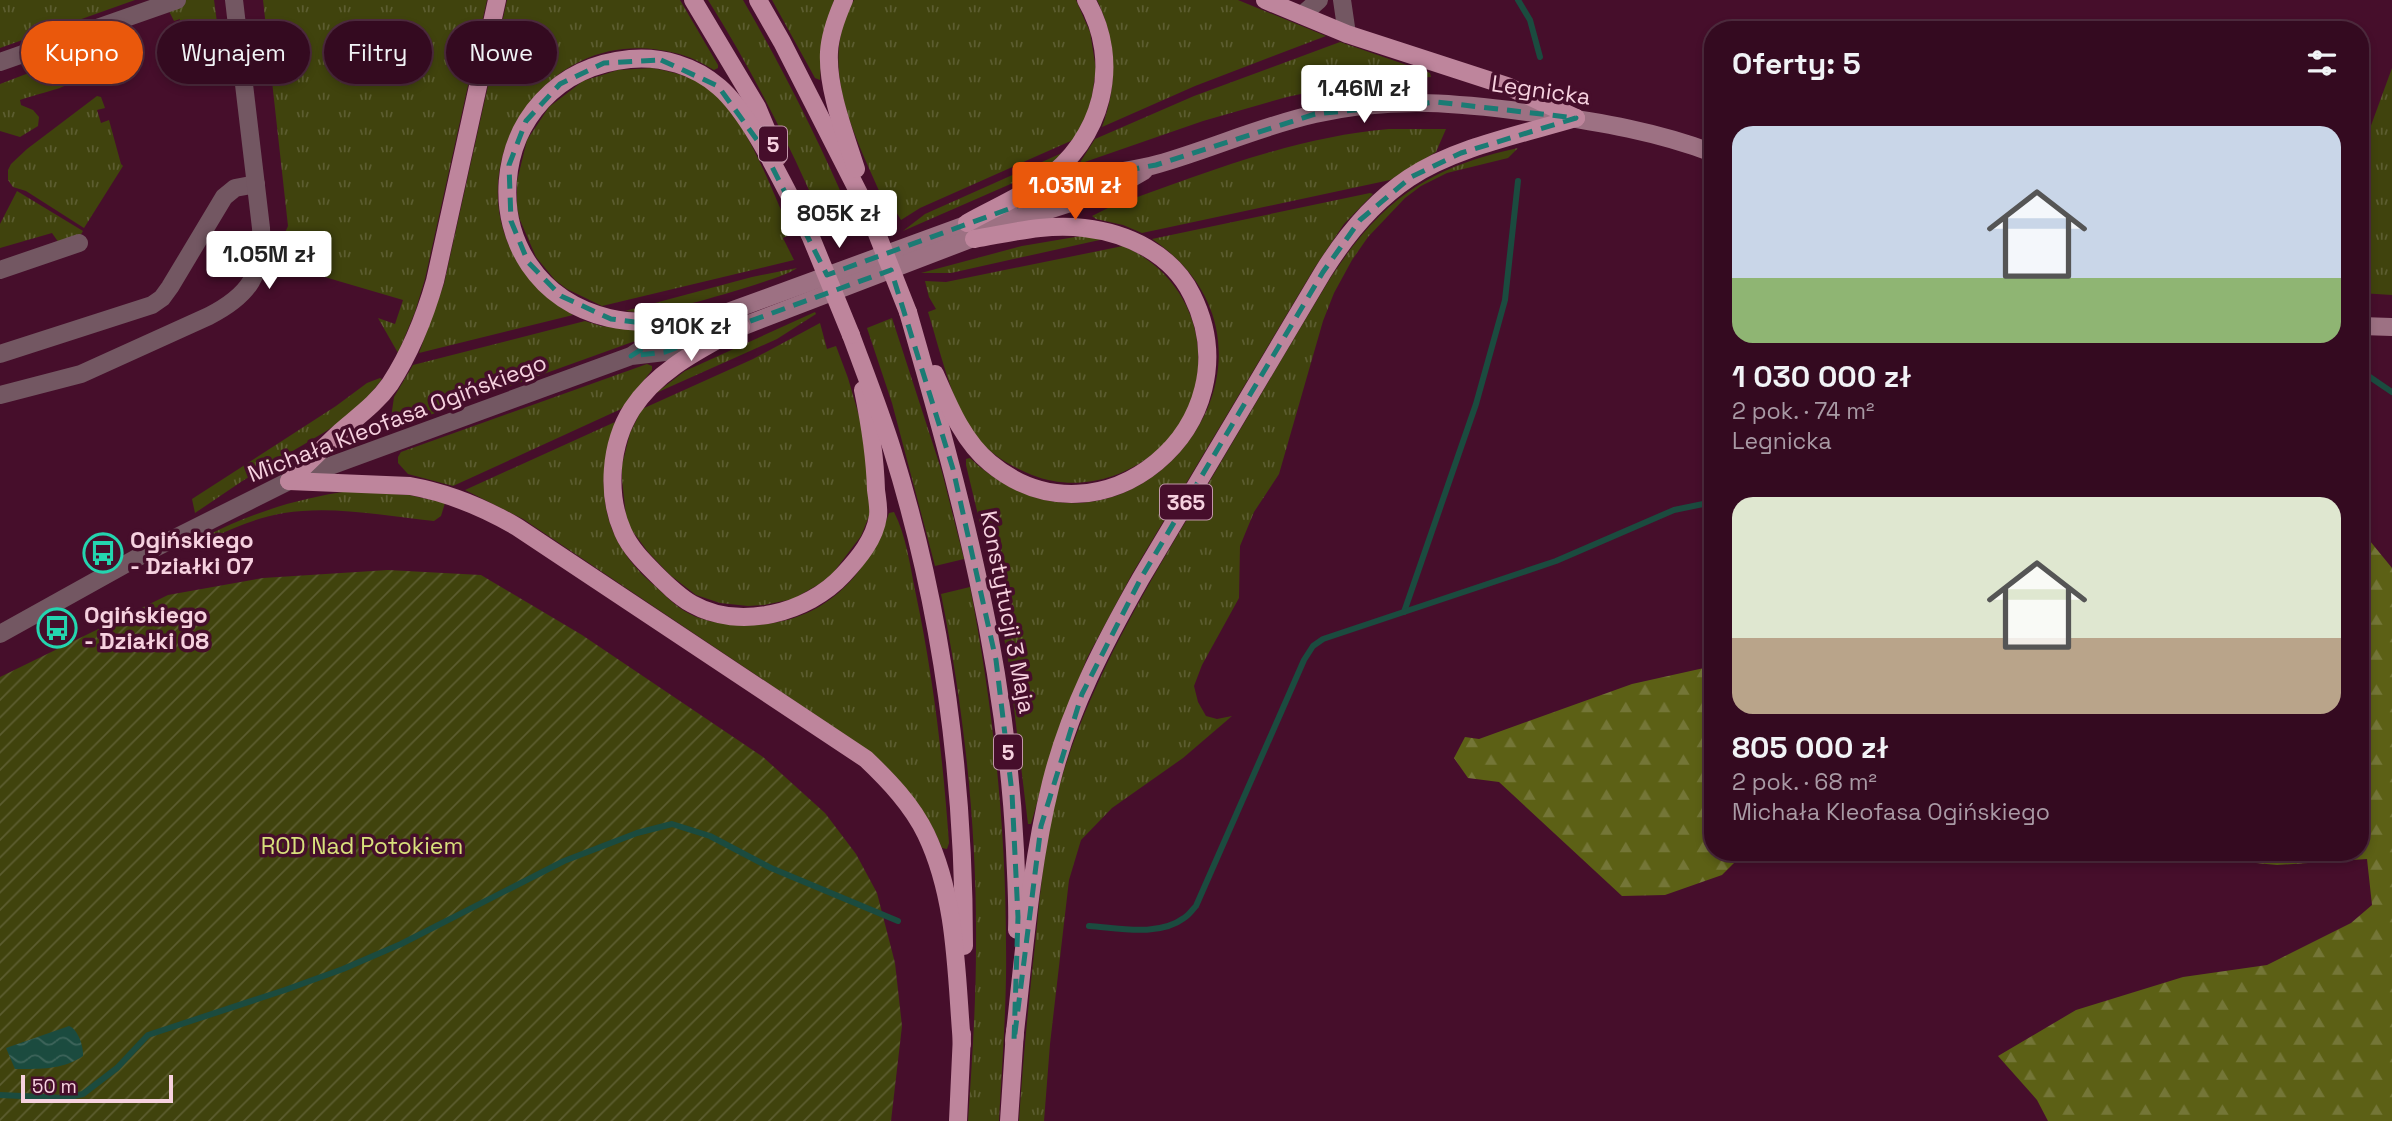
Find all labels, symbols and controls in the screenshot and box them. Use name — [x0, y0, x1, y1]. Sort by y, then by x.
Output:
chip: Kupno — [21, 21, 143, 84]
chip: Wynajem — [157, 21, 310, 84]
chip: Filtry — [324, 21, 432, 84]
chip: Nowe — [446, 21, 557, 84]
text: Oferty: 5 — [1732, 44, 1861, 83]
icon: filters — [2303, 44, 2341, 82]
pin: 1.46M zł — [1292, 66, 1436, 125]
street label: Legnicka — [1490, 68, 1592, 112]
text: 1.46M zł — [1317, 73, 1411, 103]
road number: 5 — [759, 127, 787, 162]
pin: 1.03M zł — [1003, 162, 1147, 222]
text: 1.03M zł — [1028, 170, 1122, 200]
icon: home — [1974, 171, 2100, 297]
pin: 805K zł — [774, 190, 904, 250]
text: 805K zł — [797, 198, 881, 228]
pin: 1.05M zł — [197, 232, 341, 291]
text: 1.05M zł — [222, 239, 316, 269]
pin: 910K zł — [626, 304, 756, 363]
text: 910K zł — [650, 311, 732, 341]
street label: Michała Kleofasa Ogińskiego — [243, 347, 551, 489]
text: 1 030 000 zł — [1732, 357, 1912, 396]
text: 2 pok. · 74 m² — [1732, 396, 1874, 426]
text: Legnicka — [1732, 426, 1832, 456]
road number: 365 — [1160, 484, 1212, 520]
street label: Konstytucji 3 Maja — [974, 508, 1042, 716]
place label: Ogińskiego - Działki 07 — [130, 525, 254, 581]
bus stop icon: Ogińskiego - Działki 07 — [82, 532, 124, 574]
icon: home — [1974, 542, 2100, 668]
place label: Ogińskiego - Działki 08 — [84, 600, 209, 656]
bus stop icon: Ogińskiego - Działki 08 — [36, 607, 78, 649]
text: 805 000 zł — [1732, 728, 1889, 767]
road number: 5 — [994, 734, 1022, 770]
text: 2 pok. · 68 m² — [1732, 767, 1877, 797]
text: Michała Kleofasa Ogińskiego — [1732, 797, 2050, 827]
park label: ROD Nad Potokiem — [261, 831, 463, 861]
scale bar — [21, 1072, 173, 1104]
text: 50 m — [32, 1074, 77, 1099]

